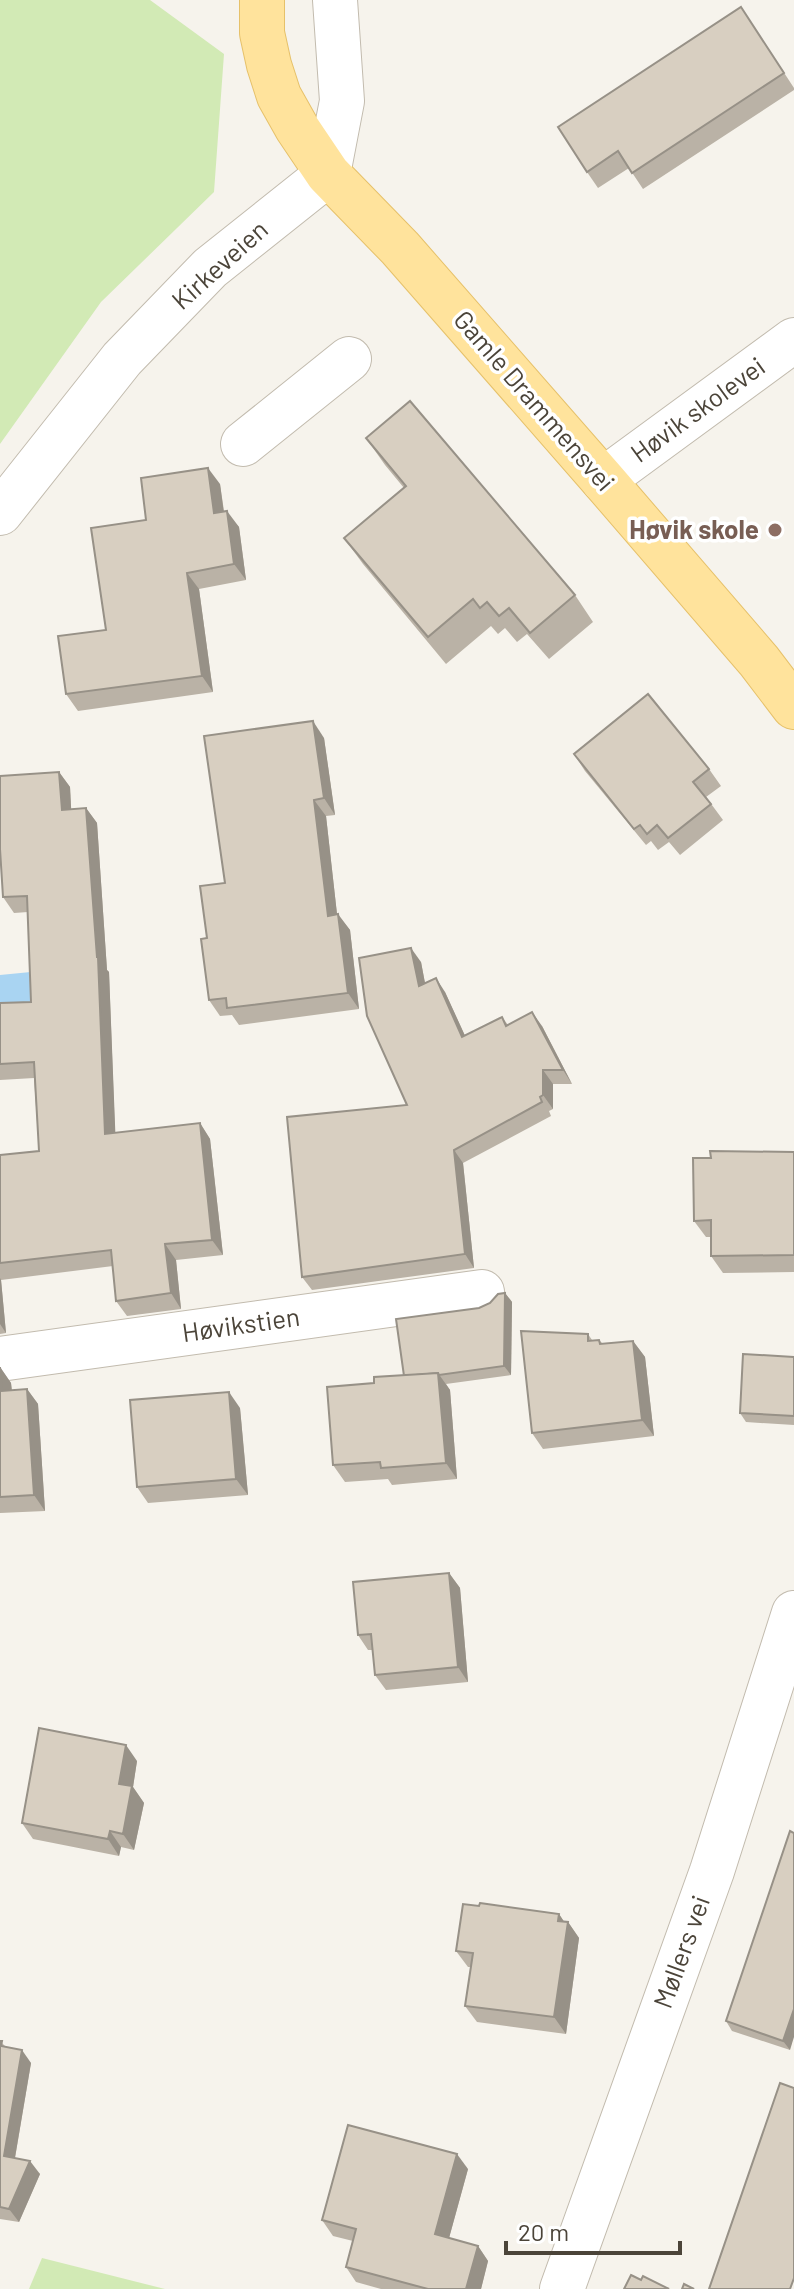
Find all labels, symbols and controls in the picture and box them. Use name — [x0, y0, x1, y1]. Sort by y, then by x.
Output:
street label: Kirkeveien — [165, 213, 273, 315]
street label: Gamle Drammensvei — [448, 303, 622, 497]
street label: Høvik skolevei — [624, 350, 770, 468]
place label: Høvik skole — [629, 513, 759, 544]
marker: Høvik skole — [766, 521, 784, 539]
street label: Høvikstien — [180, 1300, 302, 1347]
street label: Møllers vei — [646, 1891, 715, 2012]
scale bar — [506, 2205, 680, 2255]
text: 20 m — [518, 2217, 569, 2246]

